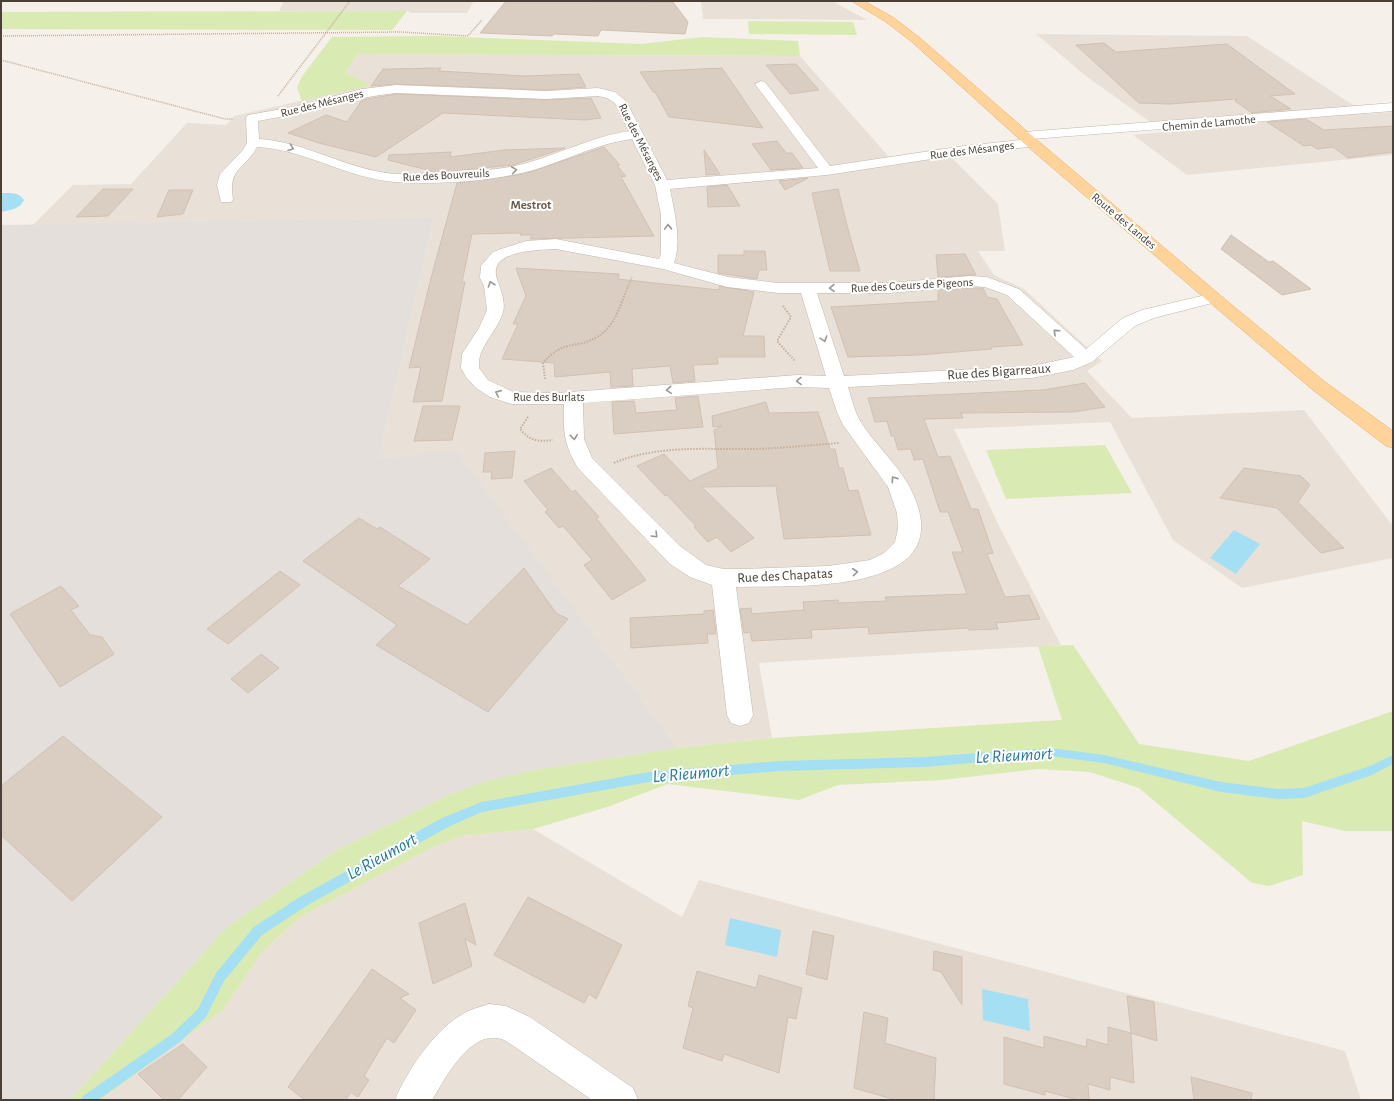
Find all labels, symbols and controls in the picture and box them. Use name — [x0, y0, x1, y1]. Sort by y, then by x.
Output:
street label: Rue des Mésanges — [279, 87, 365, 119]
street label: Rue des Mésanges — [616, 101, 666, 183]
street label: Chemin de Lamothe — [1162, 113, 1256, 133]
street label: Rue des Mésanges — [929, 139, 1015, 161]
one-way arrow — [288, 143, 295, 152]
one-way arrow — [511, 166, 518, 175]
street label: Rue des Bouvreuils — [402, 167, 490, 183]
street label: Route des Landes — [1089, 191, 1159, 251]
district label: Mestrot — [510, 199, 552, 212]
one-way arrow — [664, 224, 673, 230]
street label: Rue des Coeurs de Pigeons — [850, 276, 974, 294]
one-way arrow — [487, 281, 495, 288]
one-way arrow — [829, 284, 835, 292]
one-way arrow — [1054, 330, 1061, 337]
one-way arrow — [819, 335, 828, 342]
street label: Rue des Bigarreaux — [947, 361, 1051, 383]
one-way arrow — [796, 377, 802, 385]
one-way arrow — [666, 386, 672, 395]
one-way arrow — [495, 390, 503, 398]
street label: Rue des Burlats — [513, 391, 585, 403]
one-way arrow — [569, 434, 578, 440]
one-way arrow — [891, 476, 899, 483]
one-way arrow — [650, 530, 658, 538]
street label: Rue des Chapatas — [737, 567, 833, 585]
one-way arrow — [852, 568, 858, 577]
water label: Le Rieumort — [975, 745, 1053, 767]
water label: Le Rieumort — [652, 762, 730, 786]
water label: Le Rieumort — [344, 830, 420, 884]

